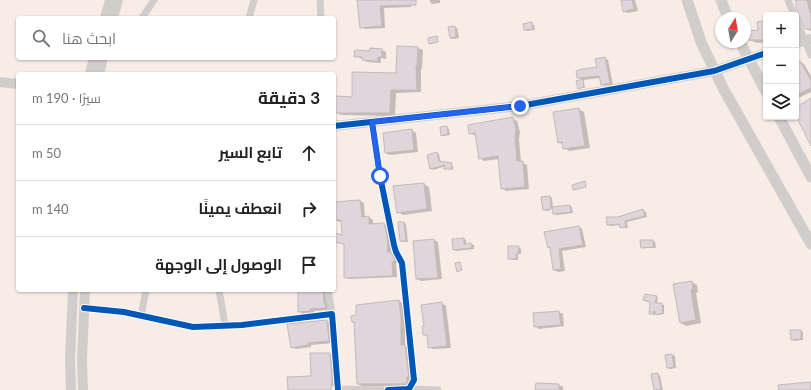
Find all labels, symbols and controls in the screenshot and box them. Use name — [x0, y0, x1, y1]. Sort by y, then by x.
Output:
north arrow — [715, 12, 751, 48]
map controls — [763, 12, 799, 120]
button: + — [763, 12, 799, 48]
search box — [16, 16, 336, 60]
icon: search — [30, 27, 52, 49]
text: ابحث هنا — [62, 29, 116, 47]
button: − — [763, 48, 799, 84]
button: layers — [763, 84, 799, 120]
text: 3 دقيقة — [258, 87, 320, 108]
text: سيرًا · 190 m — [32, 90, 101, 106]
route end — [511, 97, 529, 115]
icon: ahead — [298, 142, 320, 164]
text: تابع السير — [219, 143, 282, 161]
text: 50 m — [32, 145, 61, 161]
route start — [371, 167, 389, 185]
icon: right — [298, 198, 320, 220]
text: انعطف يمينًا — [198, 199, 282, 217]
text: 140 m — [32, 201, 69, 217]
icon: arrive — [298, 254, 320, 276]
text: الوصول إلى الوجهة — [155, 255, 282, 273]

